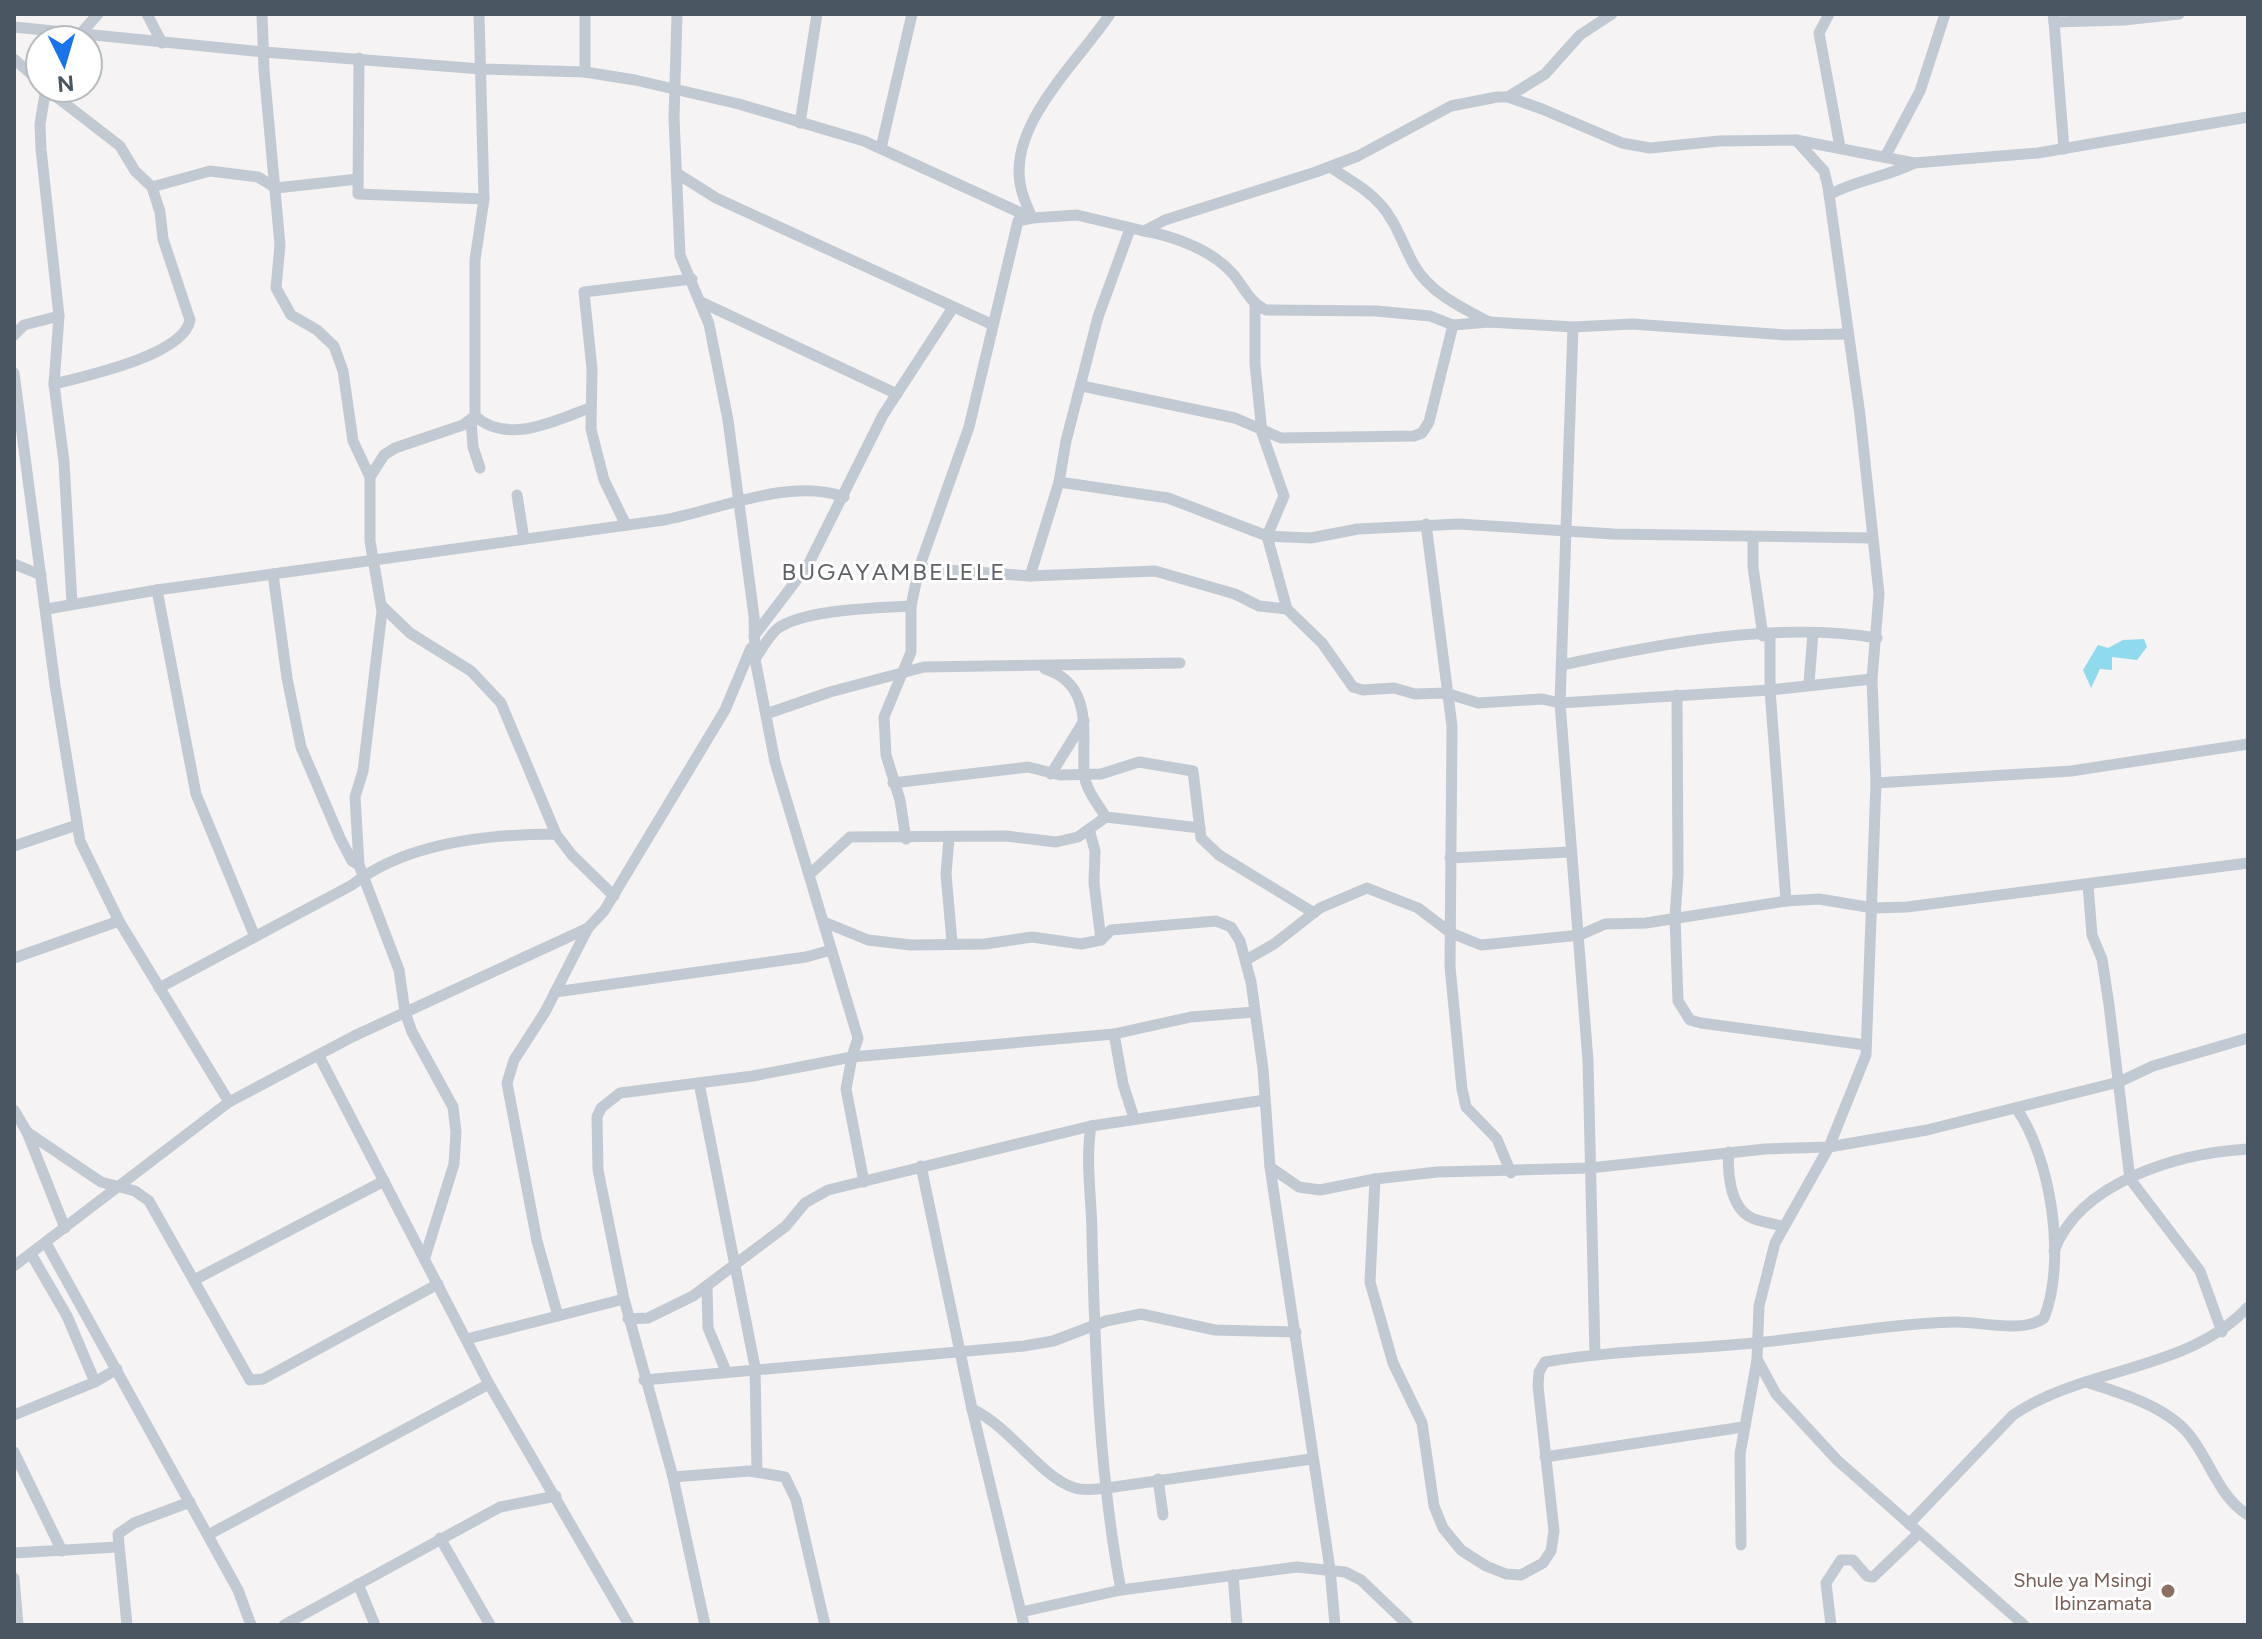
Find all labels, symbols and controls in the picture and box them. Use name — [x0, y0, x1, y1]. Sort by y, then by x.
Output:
north arrow — [24, 24, 104, 104]
text: N — [56, 69, 75, 98]
district label: BUGAYAMBELELE — [781, 557, 1007, 586]
place label: Shule ya Msingi Ibinzamata — [2013, 1568, 2152, 1615]
marker: Shule ya Msingi Ibinzamata — [2159, 1582, 2177, 1600]

